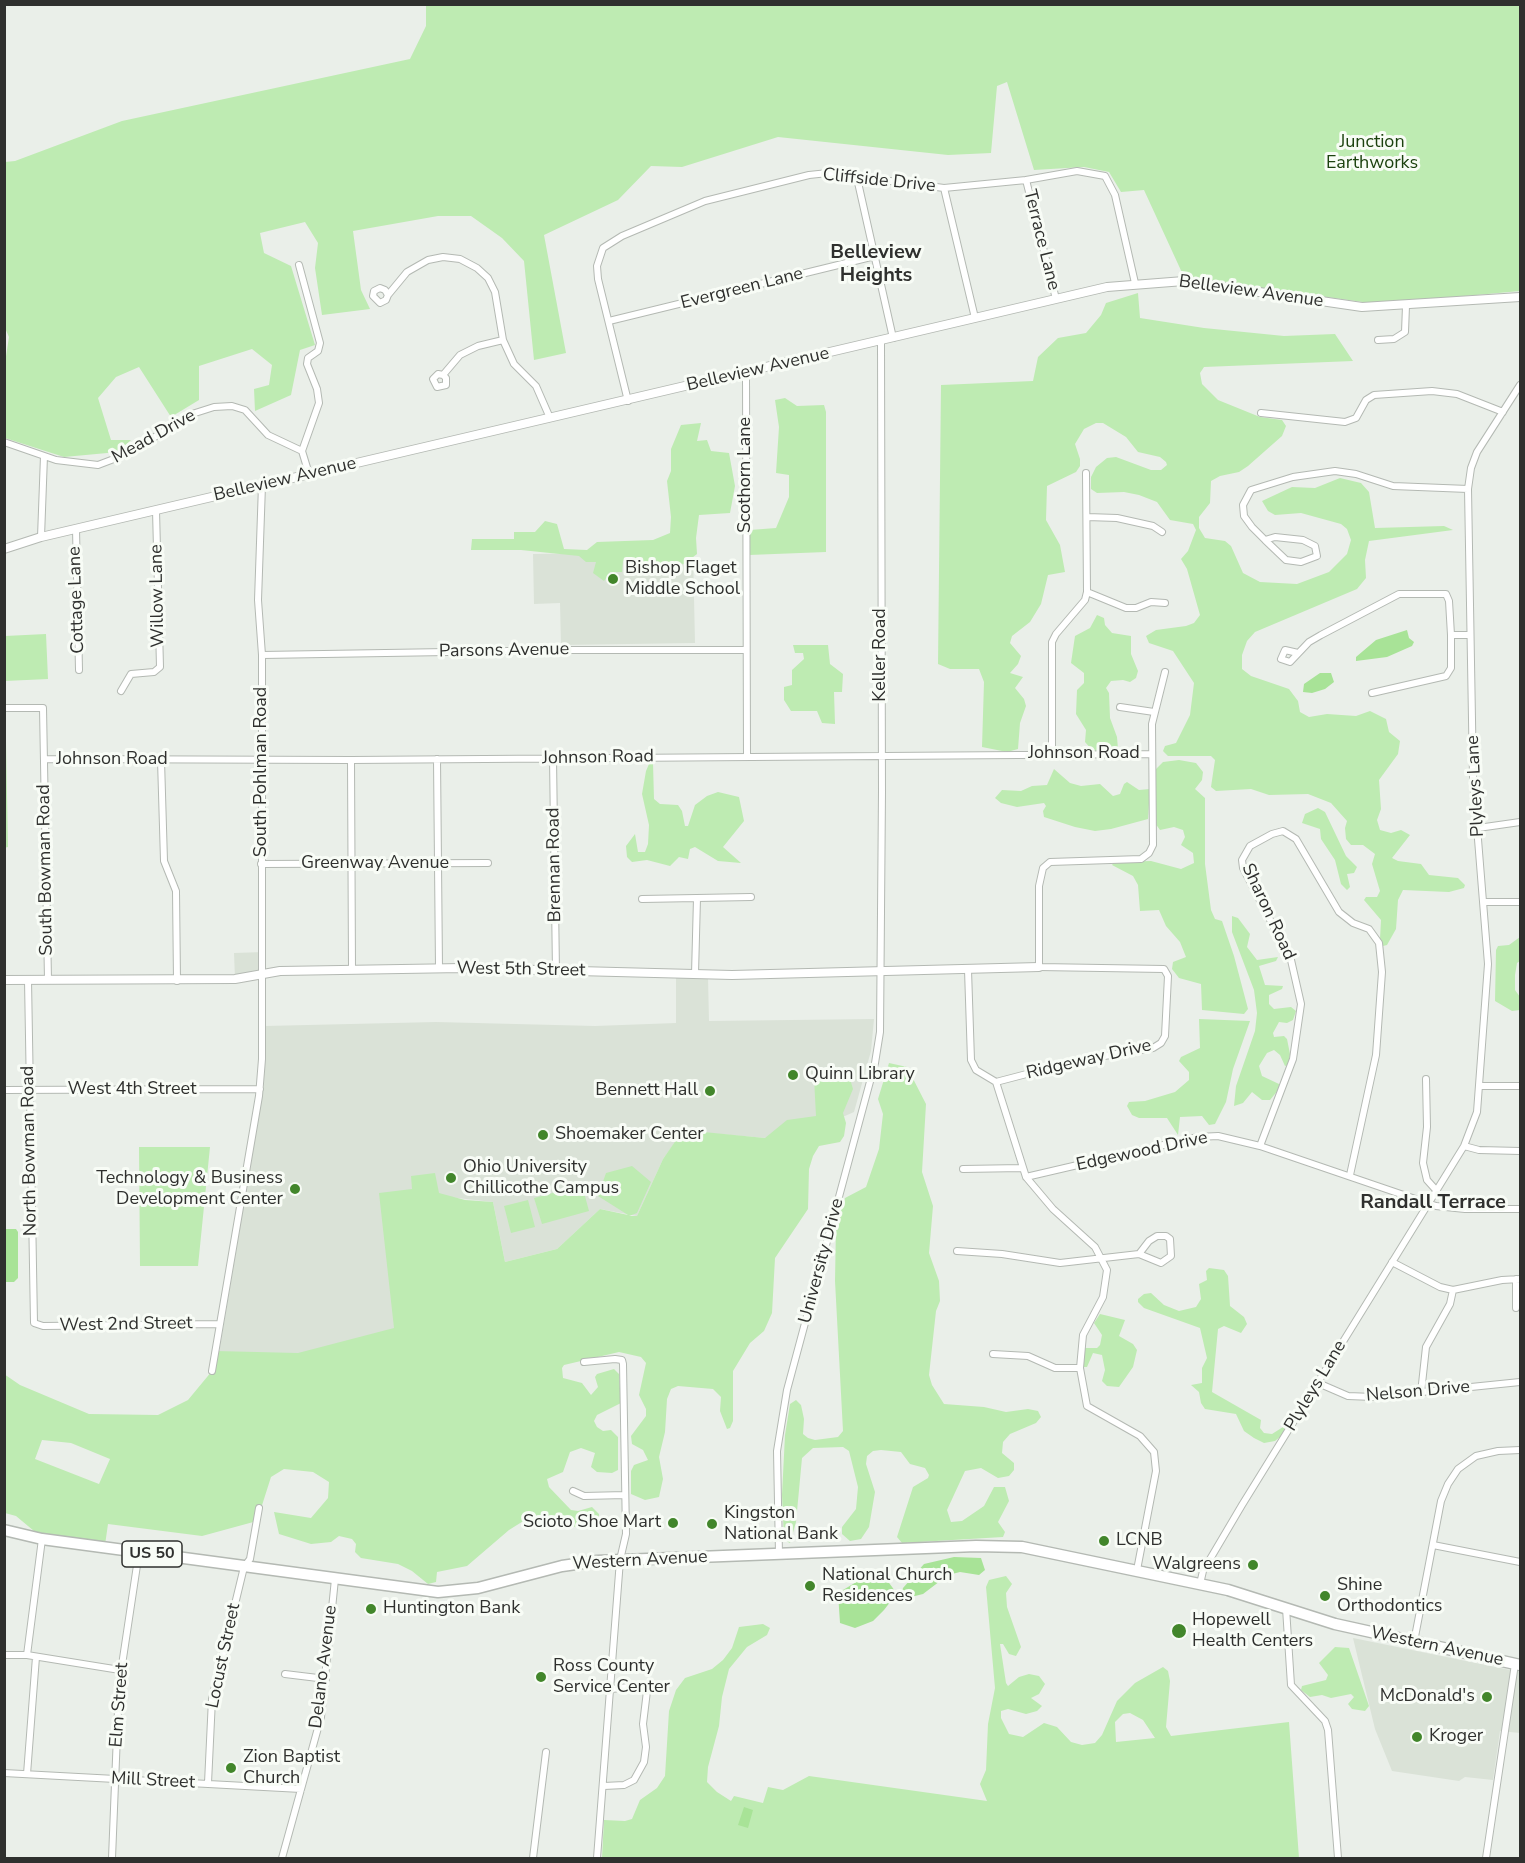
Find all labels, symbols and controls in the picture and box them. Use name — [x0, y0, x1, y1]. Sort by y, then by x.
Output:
park label: Junction Earthworks — [1326, 132, 1418, 174]
street label: Cliffside Drive — [821, 164, 937, 198]
street label: Terrace Lane — [1018, 187, 1064, 293]
district label: Belleview Heights — [830, 241, 922, 288]
street label: Evergreen Lane — [679, 263, 805, 315]
street label: Belleview Avenue — [1177, 271, 1325, 313]
street label: Belleview Avenue — [685, 343, 831, 397]
street label: Mead Drive — [108, 405, 200, 469]
street label: Scothorn Lane — [735, 417, 757, 533]
street label: Belleview Avenue — [212, 453, 358, 507]
street label: Willow Lane — [146, 544, 170, 648]
street label: Cottage Lane — [64, 546, 90, 654]
place label: Bishop Flaget Middle School — [625, 558, 740, 600]
marker: Bishop Flaget Middle School — [606, 572, 620, 586]
street label: Keller Road — [870, 608, 892, 702]
street label: Parsons Avenue — [439, 639, 569, 663]
street label: South Pohlman Road — [251, 687, 273, 857]
street label: Plyleys Lane — [1463, 735, 1489, 837]
street label: Johnson Road — [1028, 743, 1140, 765]
street label: Johnson Road — [542, 746, 654, 770]
street label: Johnson Road — [56, 749, 168, 771]
street label: South Bowman Road — [34, 784, 58, 956]
street label: Brennan Road — [543, 807, 567, 923]
street label: Greenway Avenue — [301, 853, 449, 875]
street label: Sharon Road — [1236, 860, 1300, 964]
street label: West 5th Street — [456, 958, 586, 982]
street label: Ridgeway Drive — [1024, 1035, 1154, 1085]
place label: Quinn Library — [805, 1064, 915, 1086]
street label: North Bowman Road — [18, 1066, 42, 1236]
marker: Quinn Library — [786, 1068, 800, 1082]
street label: West 4th Street — [68, 1079, 196, 1101]
place label: Bennett Hall — [595, 1080, 698, 1102]
marker: Bennett Hall — [703, 1084, 717, 1098]
place label: Shoemaker Center — [555, 1124, 704, 1146]
marker: Shoemaker Center — [536, 1128, 550, 1142]
street label: Edgewood Drive — [1074, 1128, 1210, 1176]
place label: Ohio University Chillicothe Campus — [463, 1157, 619, 1200]
place label: Technology & Business Development Center — [96, 1168, 283, 1210]
marker: Ohio University Chillicothe Campus — [444, 1171, 458, 1185]
marker: Technology & Business Development Center — [288, 1182, 302, 1196]
district label: Randall Terrace — [1360, 1191, 1506, 1215]
street label: University Drive — [795, 1196, 849, 1326]
street label: West 2nd Street — [59, 1313, 193, 1337]
street label: Plyleys Lane — [1280, 1337, 1352, 1435]
street label: Nelson Drive — [1365, 1377, 1471, 1407]
place label: Kingston National Bank — [724, 1503, 838, 1546]
place label: Scioto Shoe Mart — [523, 1512, 661, 1534]
marker: Scioto Shoe Mart — [666, 1516, 680, 1530]
marker: Kingston National Bank — [705, 1517, 719, 1531]
place label: LCNB — [1116, 1530, 1163, 1552]
marker: LCNB — [1097, 1534, 1111, 1548]
road number: US 50 — [122, 1541, 182, 1567]
street label: Western Avenue — [572, 1547, 708, 1575]
place label: Walgreens — [1153, 1554, 1241, 1576]
marker: Walgreens — [1246, 1558, 1260, 1572]
place label: National Church Residences — [822, 1565, 952, 1608]
place label: Shine Orthodontics — [1337, 1575, 1442, 1618]
marker: National Church Residences — [803, 1579, 817, 1593]
marker: Shine Orthodontics — [1318, 1589, 1332, 1603]
place label: Huntington Bank — [383, 1598, 520, 1620]
street label: Locust Street — [202, 1602, 246, 1710]
marker: Huntington Bank — [364, 1602, 378, 1616]
street label: Delano Avenue — [306, 1604, 342, 1730]
place label: Hopewell Health Centers — [1192, 1610, 1313, 1652]
marker: Hopewell Health Centers — [1170, 1622, 1188, 1640]
street label: Western Avenue — [1369, 1622, 1505, 1672]
place label: Ross County Service Center — [553, 1656, 670, 1698]
street label: Elm Street — [106, 1662, 134, 1748]
marker: Ross County Service Center — [534, 1670, 548, 1684]
place label: McDonald's — [1380, 1686, 1475, 1708]
marker: McDonald's — [1480, 1690, 1494, 1704]
place label: Kroger — [1429, 1726, 1483, 1748]
marker: Kroger — [1410, 1730, 1424, 1744]
place label: Zion Baptist Church — [243, 1747, 340, 1790]
marker: Zion Baptist Church — [224, 1761, 238, 1775]
street label: Mill Street — [111, 1768, 195, 1794]

